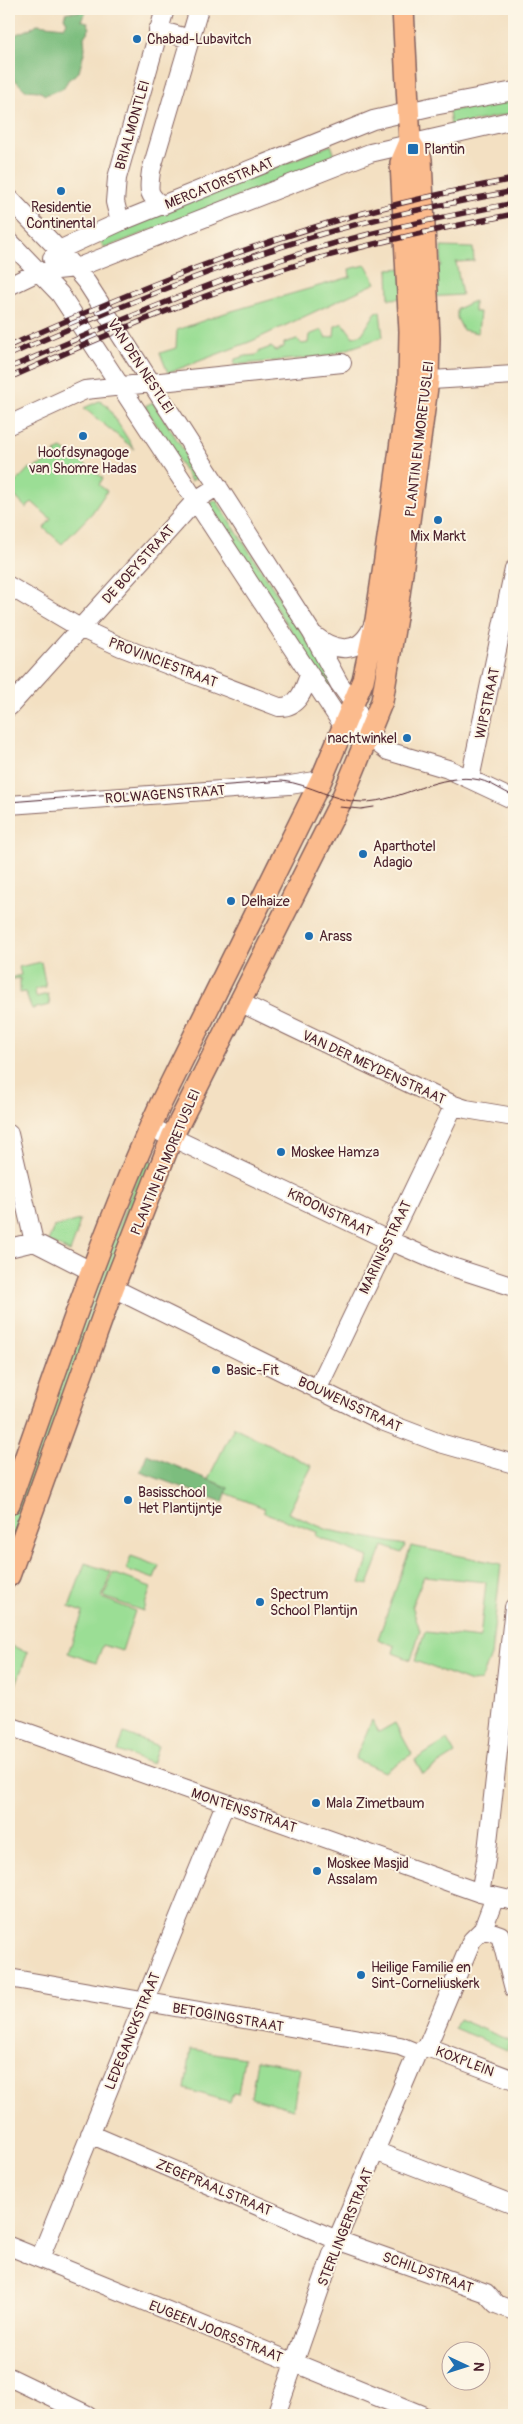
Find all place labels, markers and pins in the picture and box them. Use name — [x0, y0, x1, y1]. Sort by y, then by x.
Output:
place label: Chabad-Lubavitch — [147, 31, 251, 48]
marker: Chabad-Lubavitch — [131, 33, 143, 45]
place label: Plantin — [424, 141, 465, 158]
marker: Plantin — [406, 142, 420, 156]
marker: Residentie Continental — [55, 185, 67, 197]
place label: Residentie Continental — [26, 199, 96, 232]
marker: Hoofdsynagoge van Shomre Hadas — [77, 430, 89, 442]
place label: Hoofdsynagoge van Shomre Hadas — [28, 444, 137, 477]
marker: Mix Markt — [432, 514, 444, 526]
place label: Mix Markt — [410, 528, 466, 545]
place label: nachtwinkel — [327, 730, 397, 747]
marker: nachtwinkel — [401, 732, 413, 744]
place label: Aparthotel Adagio — [373, 838, 436, 871]
marker: Aparthotel Adagio — [357, 848, 369, 860]
place label: Delhaize — [241, 893, 290, 910]
marker: Delhaize — [225, 895, 237, 907]
place label: Arass — [319, 928, 353, 945]
marker: Arass — [303, 930, 315, 942]
place label: Moskee Hamza — [291, 1144, 379, 1161]
marker: Moskee Hamza — [275, 1146, 287, 1158]
place label: Basic-Fit — [226, 1362, 279, 1379]
marker: Basic-Fit — [210, 1364, 222, 1376]
place label: Basisschool Het Plantijntje — [138, 1484, 222, 1517]
marker: Basisschool Het Plantijntje — [122, 1494, 134, 1506]
place label: Spectrum School Plantijn — [270, 1586, 358, 1619]
marker: Spectrum School Plantijn — [254, 1596, 266, 1608]
place label: Mala Zimetbaum — [326, 1795, 424, 1812]
marker: Mala Zimetbaum — [310, 1797, 322, 1809]
place label: Moskee Masjid Assalam — [327, 1855, 409, 1888]
marker: Moskee Masjid Assalam — [311, 1865, 323, 1877]
place label: Heilige Familie en Sint-Corneliuskerk — [371, 1959, 480, 1992]
marker: Heilige Familie en Sint-Corneliuskerk — [355, 1969, 367, 1981]

